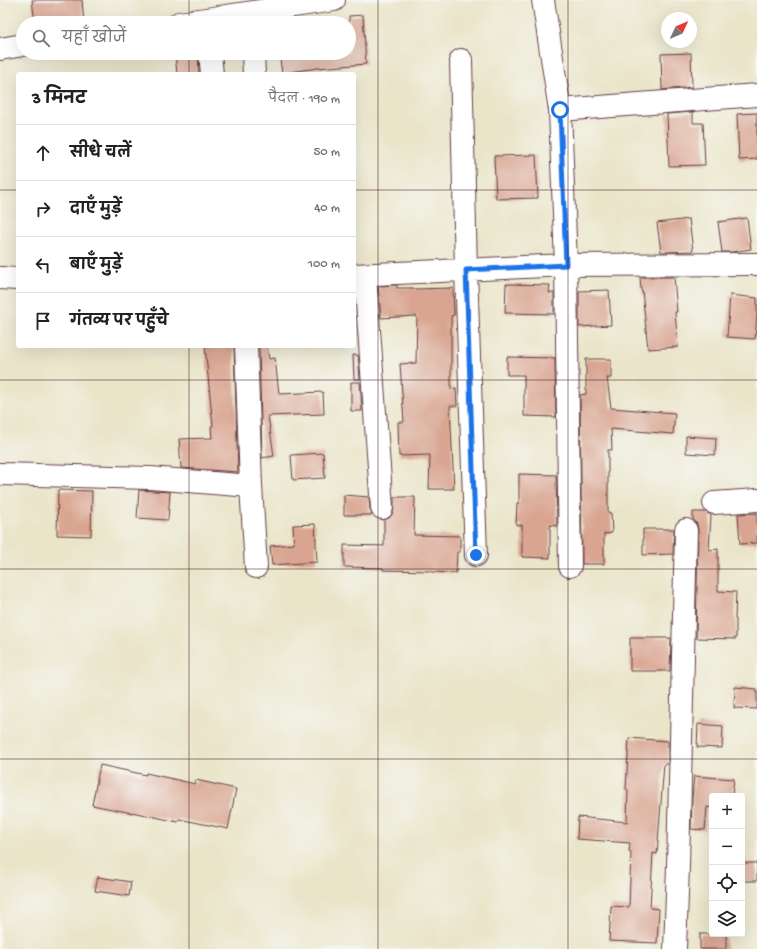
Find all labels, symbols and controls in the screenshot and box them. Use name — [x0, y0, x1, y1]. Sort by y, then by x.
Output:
north arrow — [661, 12, 697, 48]
search box — [16, 16, 356, 60]
icon: search — [30, 27, 52, 49]
text: यहाँ खोजें — [62, 30, 126, 48]
text: 3 मिनट — [32, 90, 86, 110]
text: पैदल · 190 m — [268, 92, 340, 107]
route start — [551, 101, 569, 119]
icon: ahead — [32, 142, 54, 164]
text: सीधे चलें — [70, 145, 131, 163]
text: 50 m — [313, 145, 340, 160]
icon: right — [32, 198, 54, 220]
text: दाएँ मुड़ें — [70, 201, 122, 219]
text: 40 m — [314, 201, 340, 216]
icon: left — [32, 254, 54, 276]
text: बाएँ मुड़ें — [70, 257, 122, 275]
text: 100 m — [308, 257, 340, 272]
icon: arrive — [32, 310, 54, 332]
text: गंतव्य पर पहुँचे — [70, 313, 168, 331]
route end — [467, 546, 485, 564]
map controls — [709, 793, 745, 937]
button: + — [709, 793, 745, 829]
button: − — [709, 829, 745, 865]
button: locate — [709, 865, 745, 901]
button: layers — [709, 901, 745, 937]

